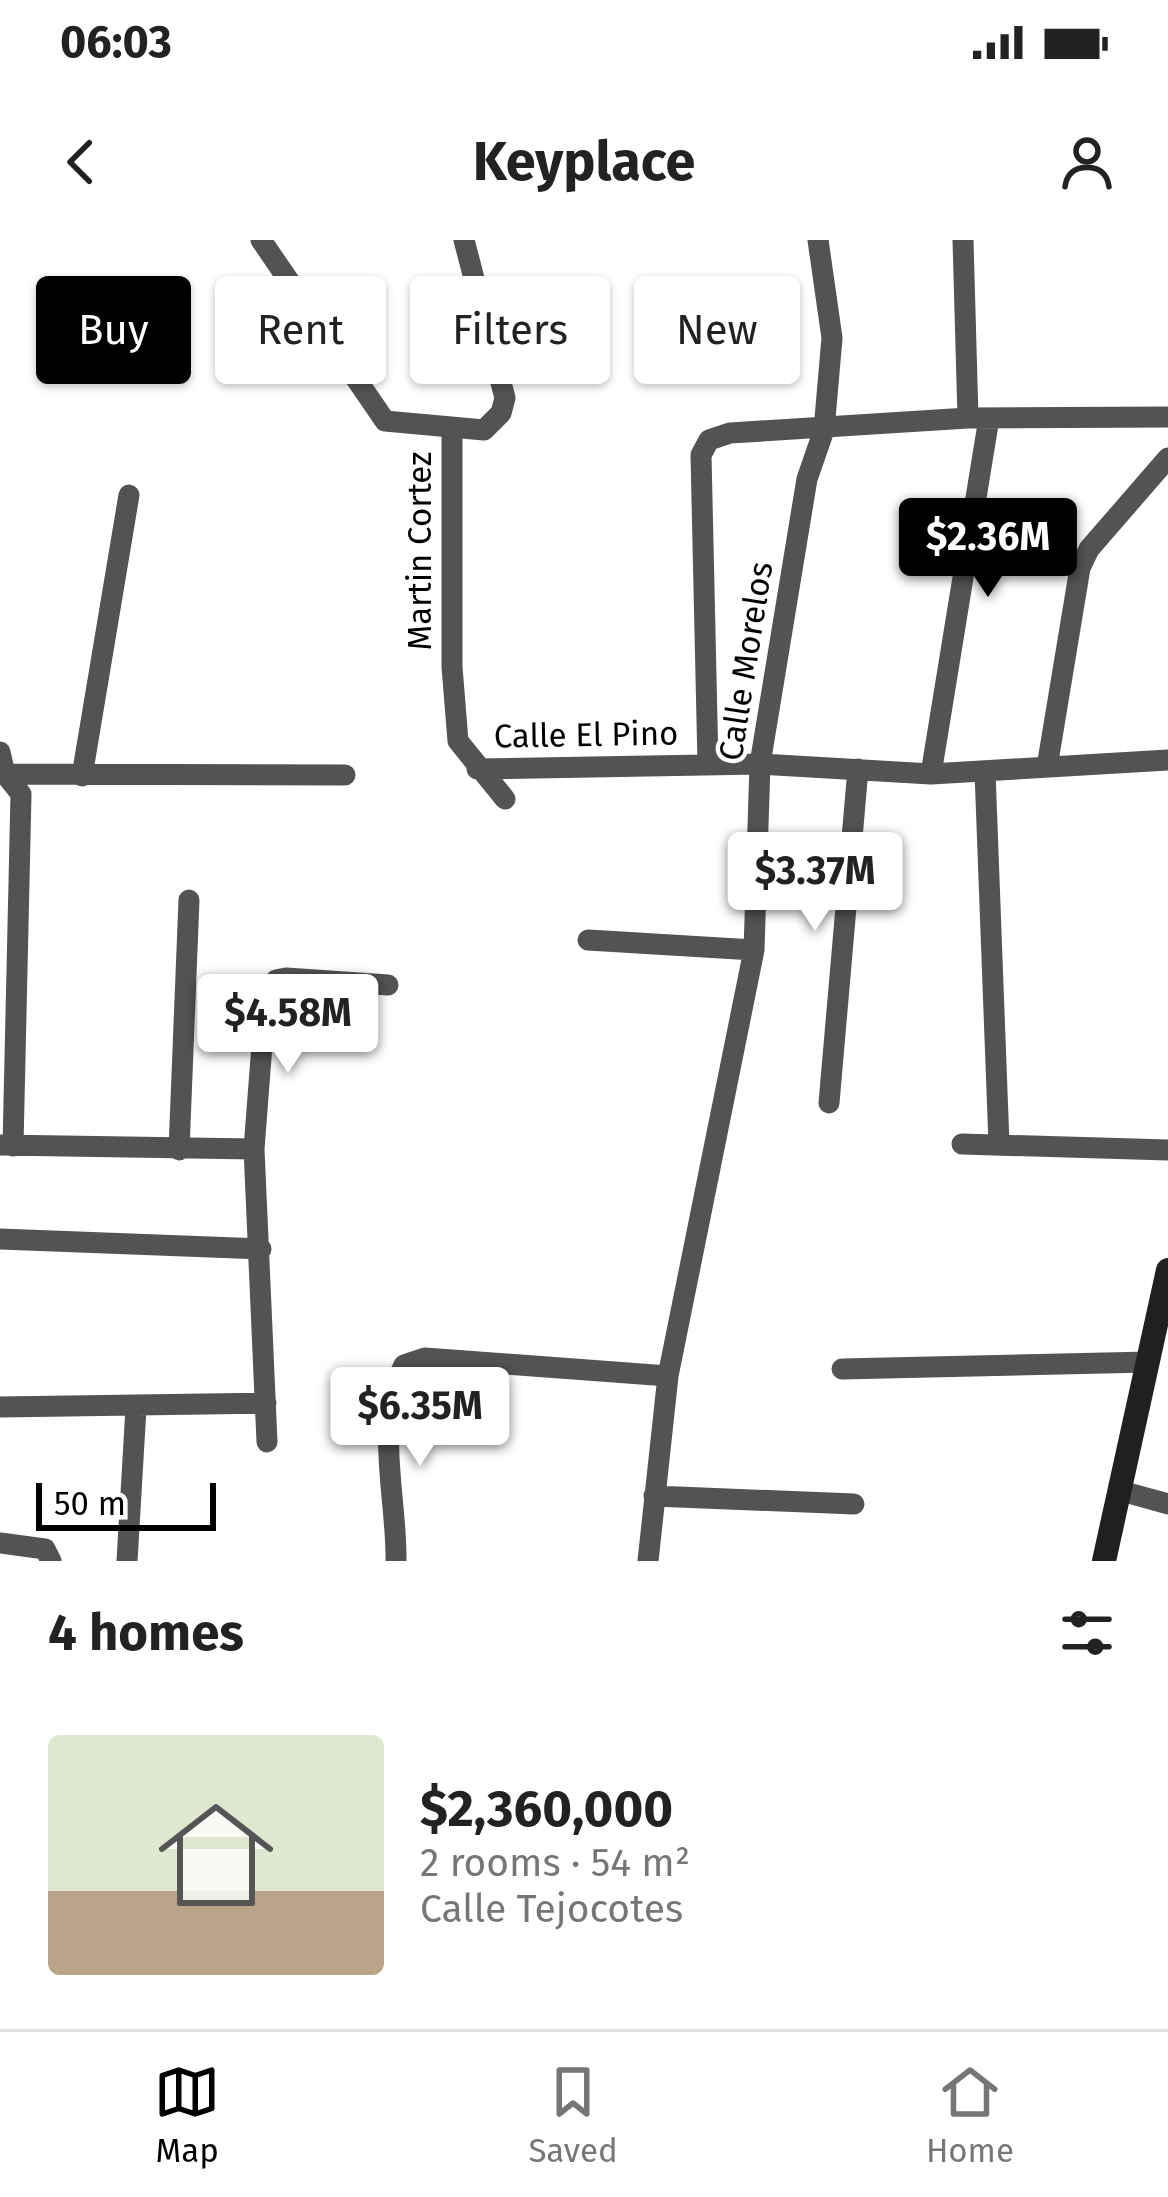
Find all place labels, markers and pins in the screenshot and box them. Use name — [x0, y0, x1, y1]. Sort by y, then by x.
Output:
pin: $2.36M — [890, 498, 1086, 600]
pin: $3.37M — [717, 832, 913, 934]
pin: $4.58M — [190, 974, 386, 1076]
pin: $6.35M — [322, 1367, 518, 1469]

